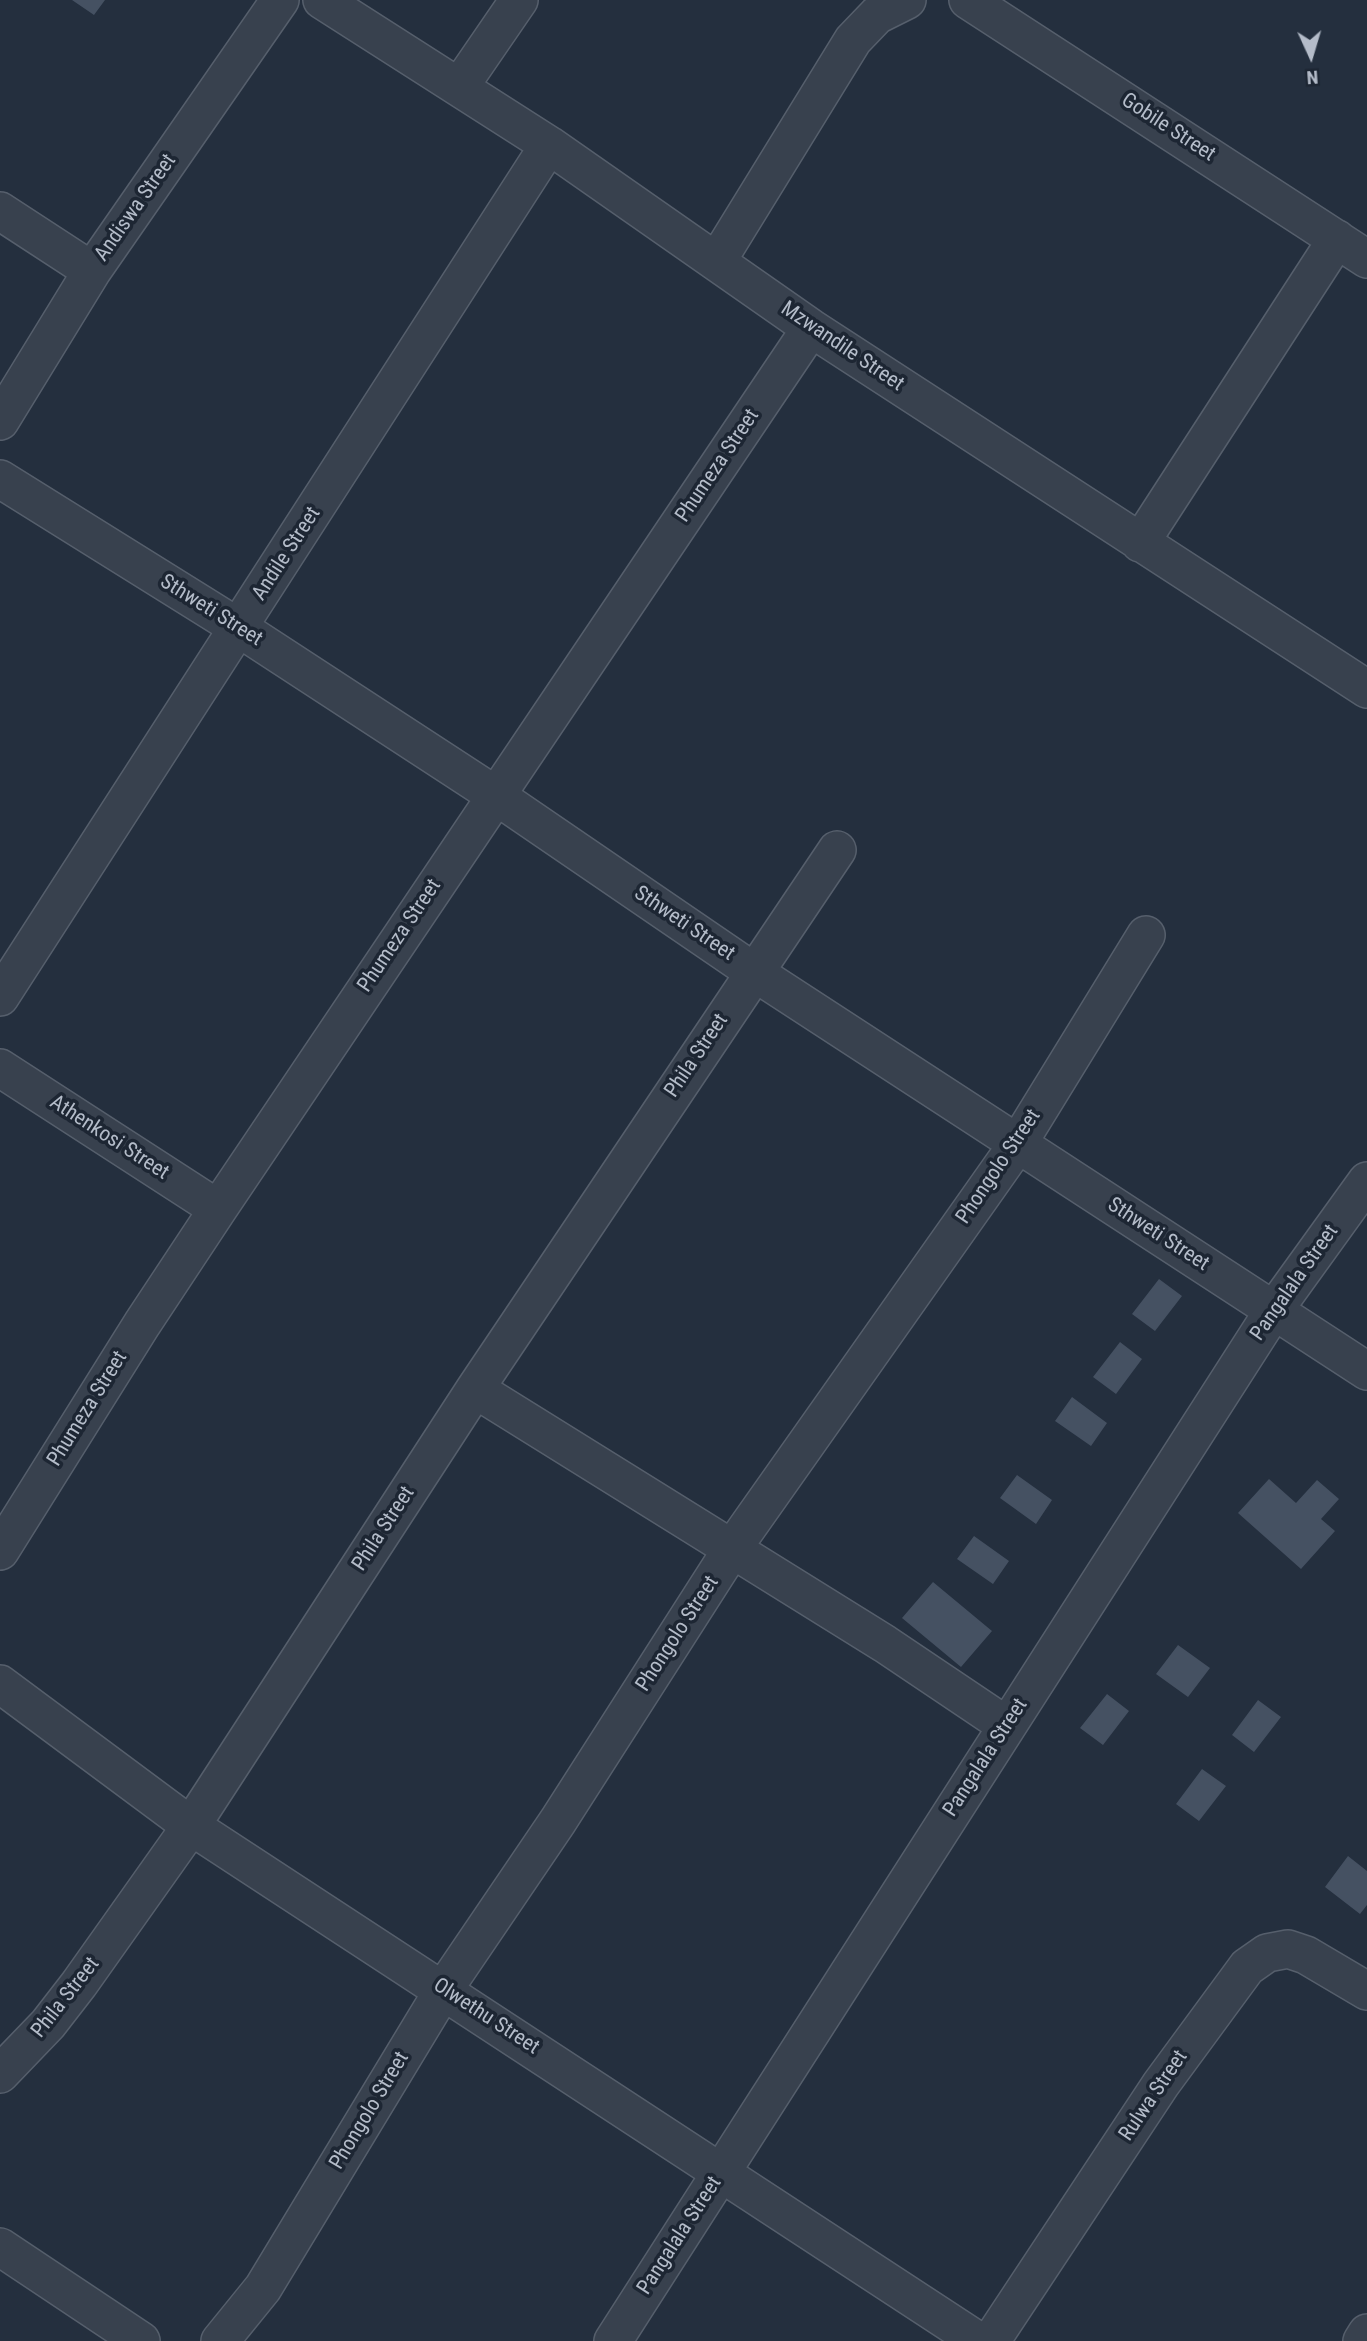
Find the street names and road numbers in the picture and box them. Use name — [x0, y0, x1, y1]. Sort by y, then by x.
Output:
street label: Gobile Street — [1116, 88, 1220, 168]
street label: Andiswa Street — [90, 150, 182, 266]
street label: Mzwandile Street — [776, 297, 908, 397]
street label: Phumeza Street — [671, 405, 765, 527]
street label: Andile Street — [248, 503, 326, 605]
street label: Sthweti Street — [155, 570, 267, 652]
street label: Phumeza Street — [353, 875, 447, 997]
street label: Sthweti Street — [629, 881, 739, 967]
street label: Phila Street — [660, 1009, 734, 1103]
street label: Athenkosi Street — [45, 1090, 173, 1186]
street label: Phongolo Street — [951, 1105, 1047, 1229]
street label: Sthweti Street — [1103, 1193, 1213, 1277]
street label: Pangalala Street — [1246, 1220, 1344, 1346]
street label: Phumeza Street — [43, 1347, 133, 1471]
street label: Phila Street — [347, 1482, 421, 1576]
street label: Phongolo Street — [631, 1571, 725, 1697]
street label: Pangalala Street — [938, 1694, 1034, 1822]
street label: Phila Street — [27, 1953, 105, 2043]
street label: Olwethu Street — [428, 1973, 544, 2061]
street label: Rulwa Street — [1115, 2046, 1193, 2146]
street label: Phongolo Street — [325, 2048, 415, 2174]
street label: Pangalala Street — [632, 2172, 728, 2300]

